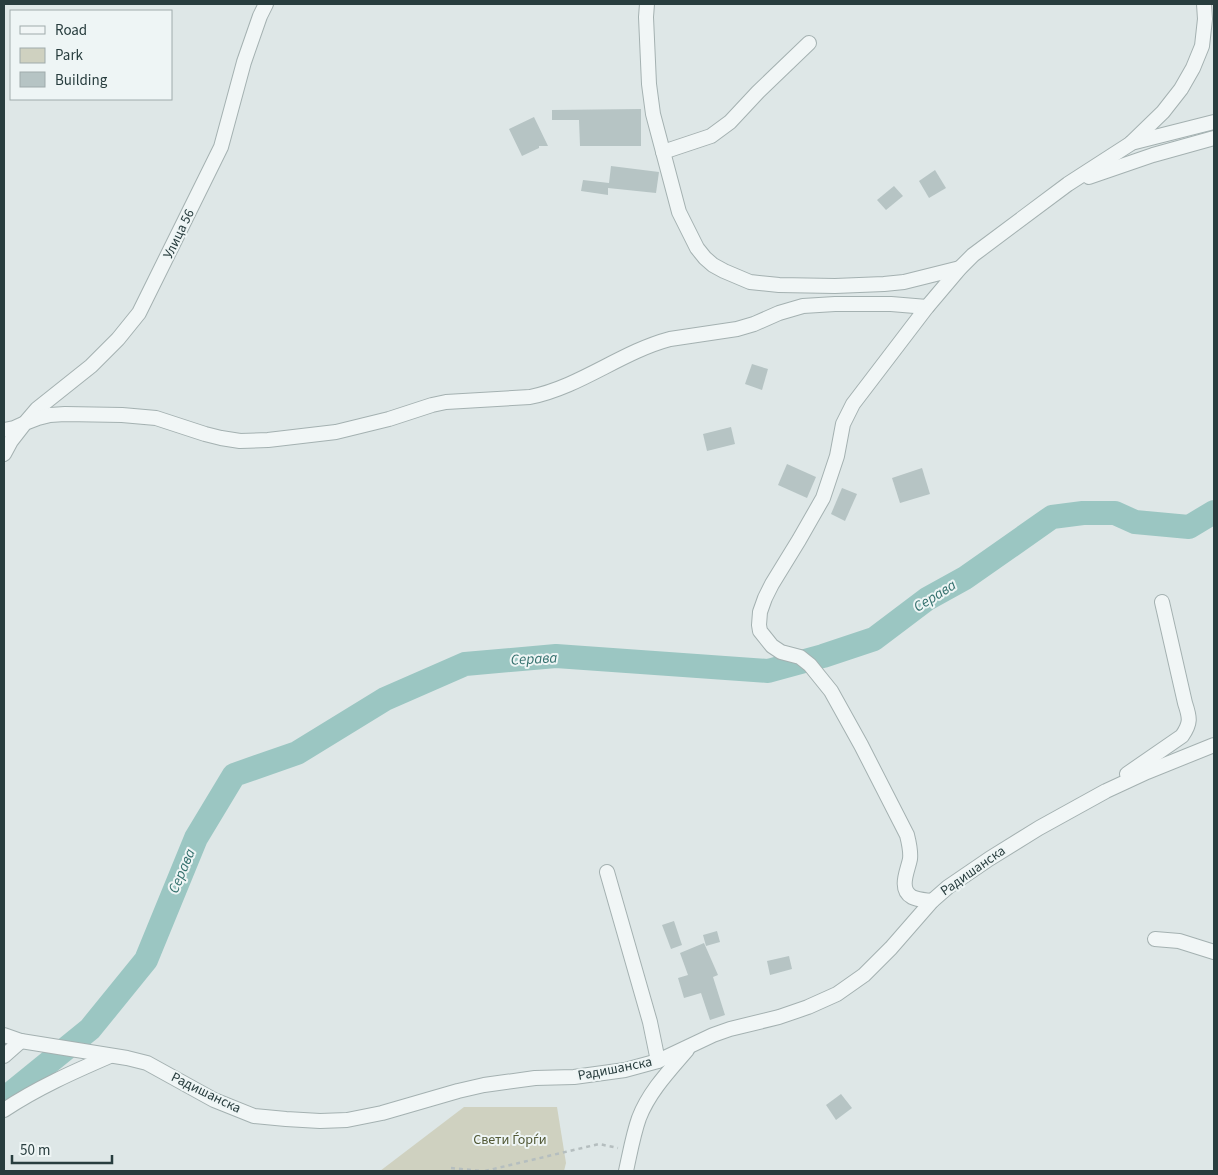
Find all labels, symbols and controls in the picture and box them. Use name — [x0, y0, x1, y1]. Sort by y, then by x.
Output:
legend — [10, 10, 172, 100]
text: Road — [55, 20, 87, 41]
text: Park — [55, 45, 84, 66]
text: Building — [55, 70, 108, 91]
street label: Улица 56 — [158, 206, 200, 262]
water label: Серава — [910, 575, 960, 617]
water label: Серава — [510, 647, 558, 671]
street label: Радишанска — [936, 841, 1010, 901]
water label: Серава — [163, 845, 201, 897]
street label: Радишанска — [576, 1052, 654, 1086]
street label: Радишанска — [168, 1067, 244, 1119]
park label: Свети Ѓорѓи — [473, 1130, 547, 1150]
scale bar — [12, 1132, 112, 1164]
text: 50 m — [20, 1140, 50, 1161]

